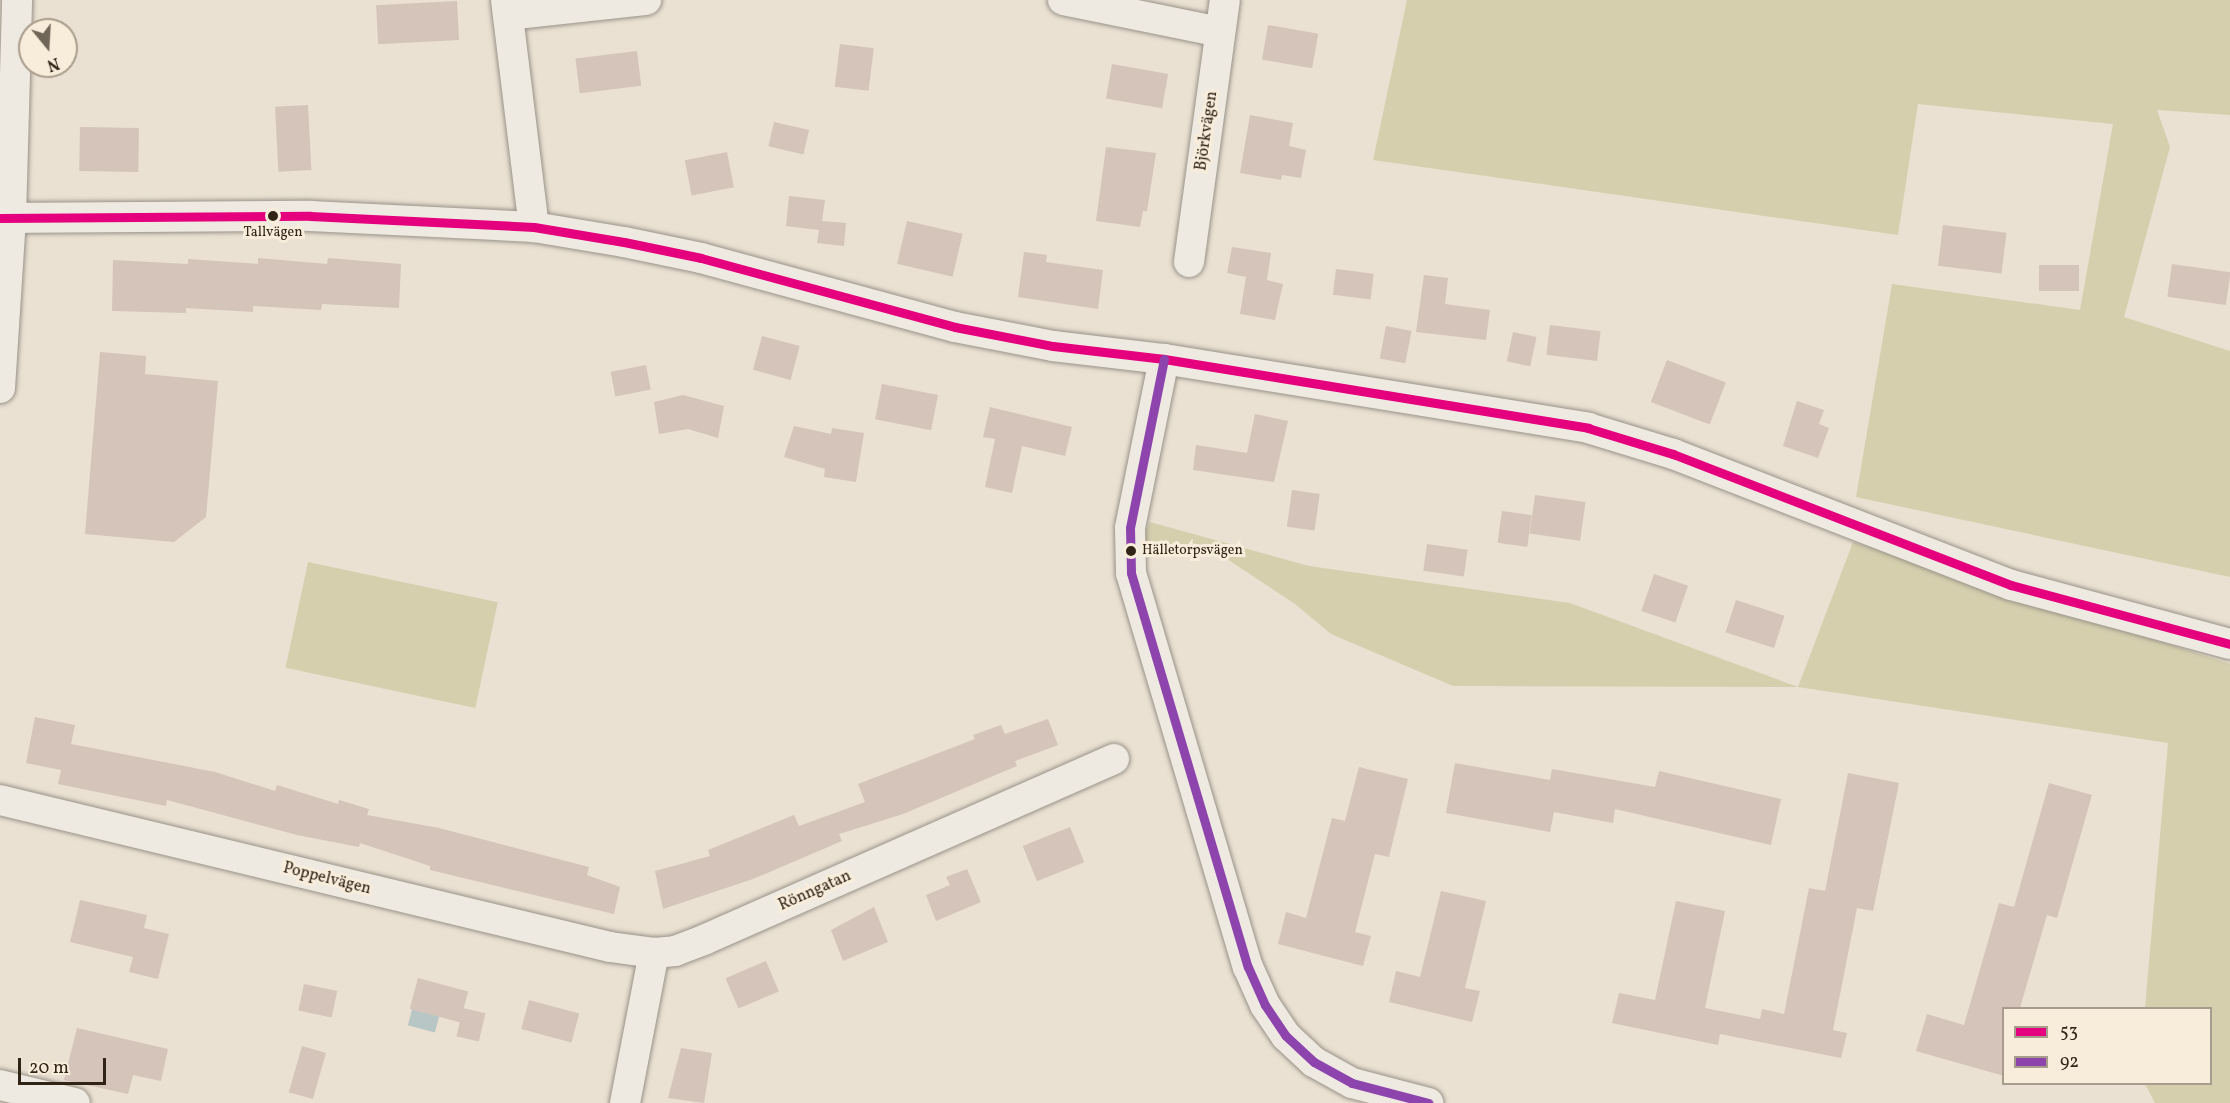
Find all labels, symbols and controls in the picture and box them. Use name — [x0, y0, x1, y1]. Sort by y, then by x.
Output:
north arrow — [18, 18, 78, 78]
text: N — [44, 51, 62, 75]
street label: Björkvägen — [1192, 90, 1222, 172]
marker: Tallvägen — [267, 210, 279, 222]
place label: Tallvägen — [243, 225, 303, 241]
place label: Hälletorpsvägen — [1142, 543, 1243, 559]
marker: Hälletorpsvägen — [1125, 545, 1137, 557]
street label: Poppelvägen — [281, 859, 373, 899]
street label: Rönngatan — [776, 867, 854, 915]
legend — [2002, 1007, 2212, 1085]
text: 53 — [2060, 1020, 2078, 1045]
scale bar — [21, 1046, 110, 1084]
text: 92 — [2060, 1050, 2079, 1075]
text: 20 m — [29, 1056, 69, 1081]

